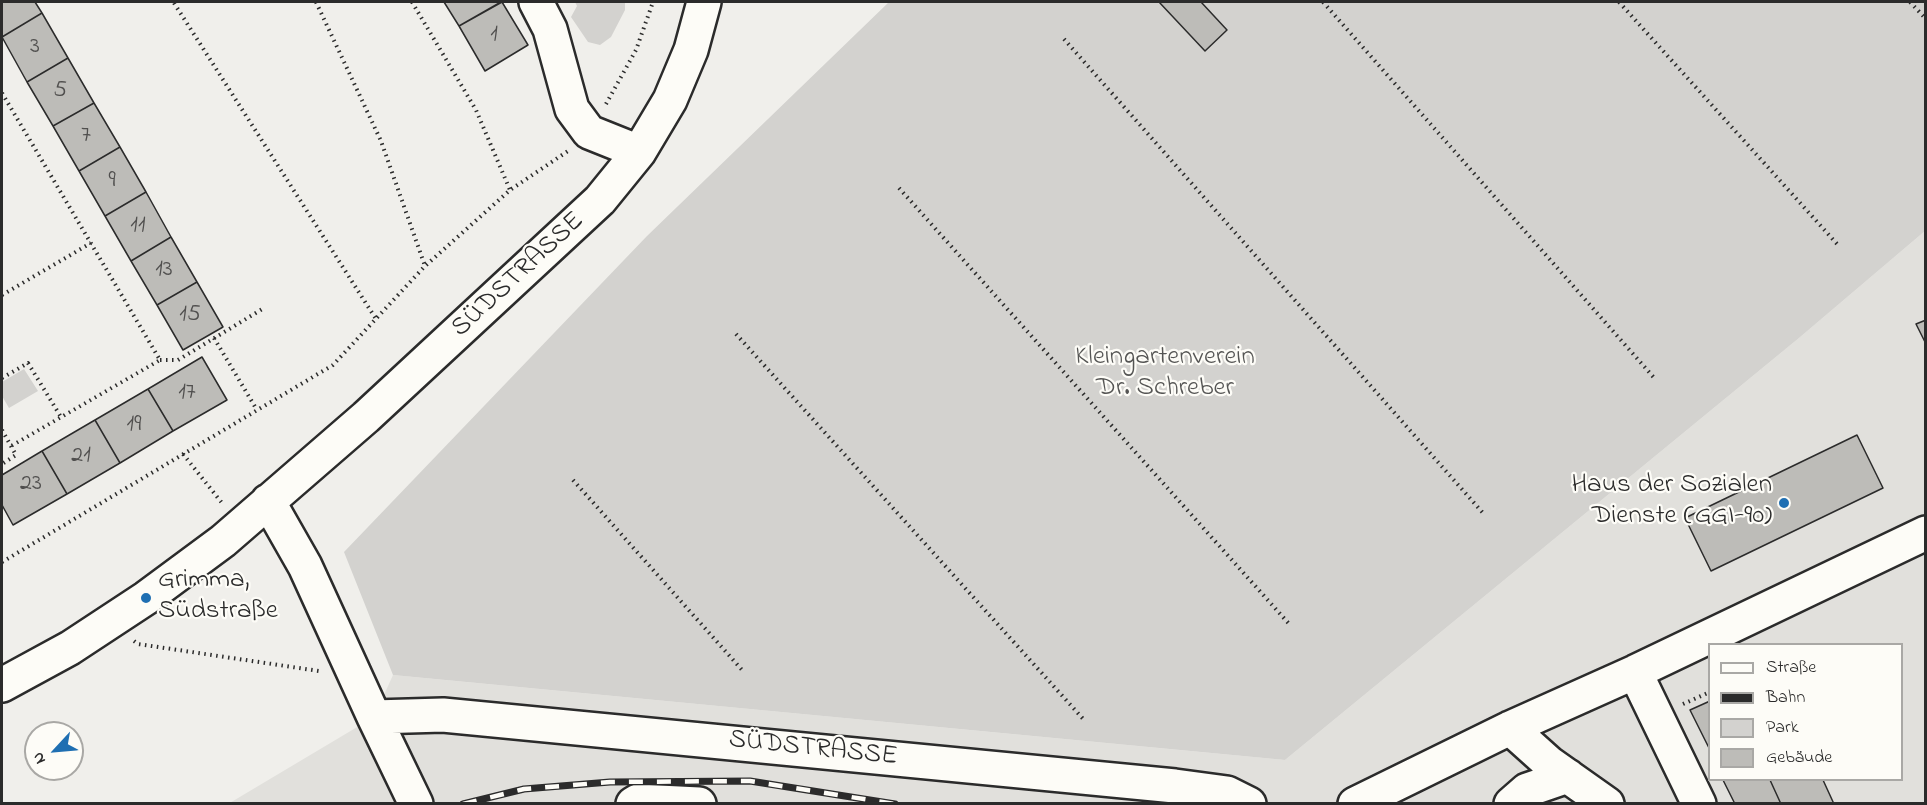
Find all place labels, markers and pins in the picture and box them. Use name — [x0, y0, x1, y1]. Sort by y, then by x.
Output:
place label: Haus der Sozialen Dienste (GGI-90) — [1571, 471, 1772, 534]
marker: Haus der Sozialen Dienste (GGI-90) — [1777, 496, 1791, 510]
place label: Grimma, Südstraße — [158, 566, 278, 629]
marker: Grimma, Südstraße — [139, 591, 153, 605]

